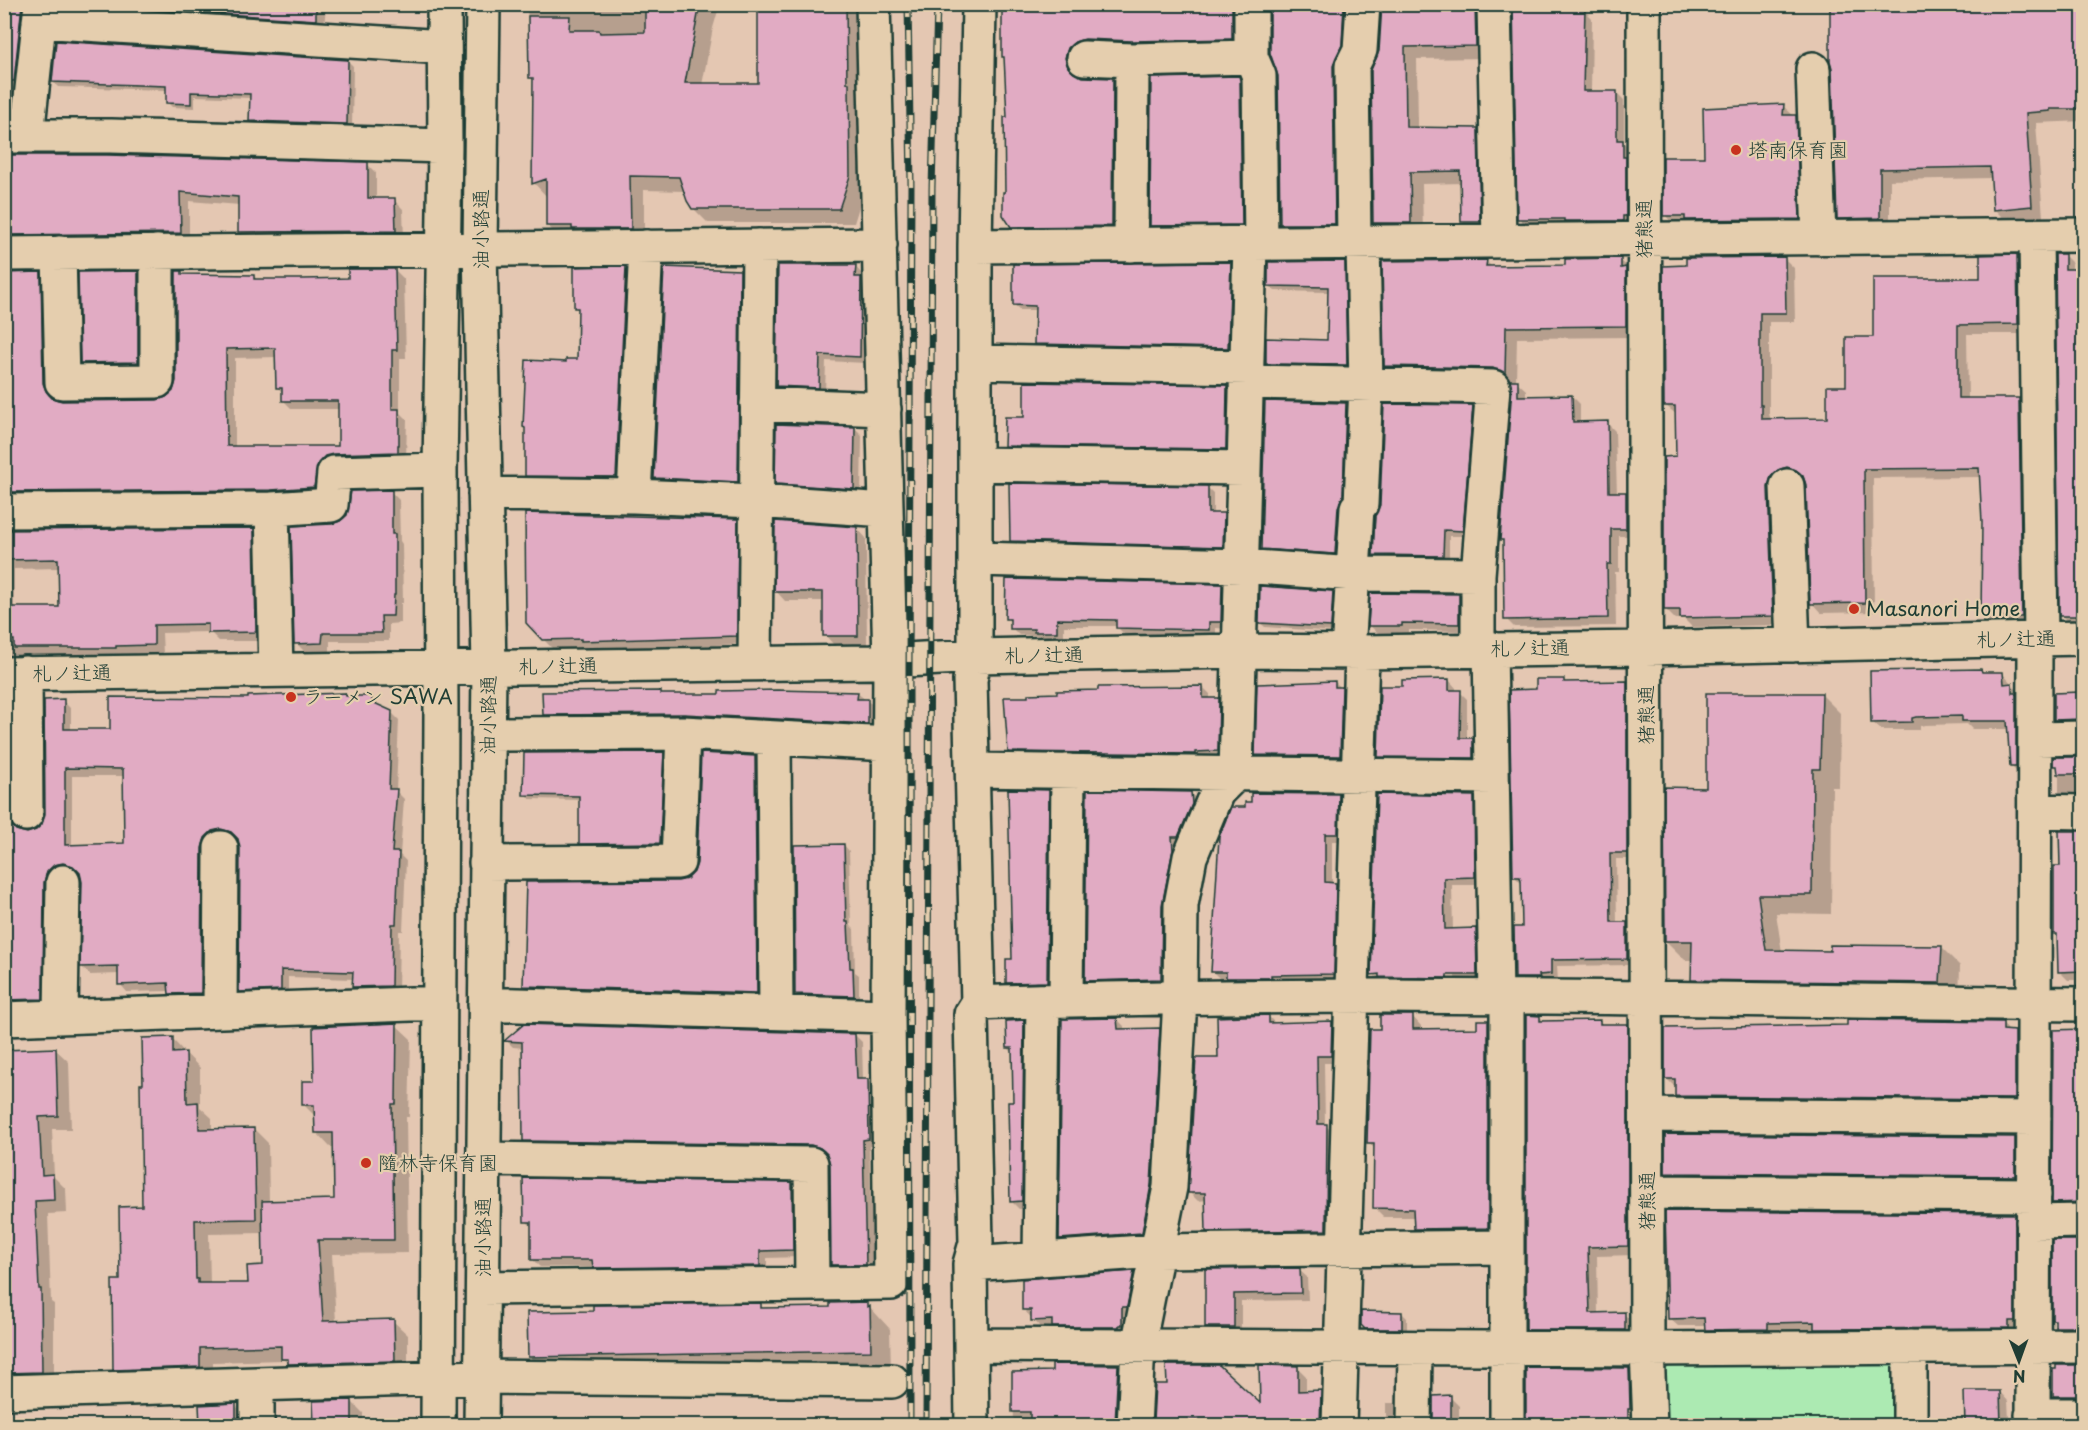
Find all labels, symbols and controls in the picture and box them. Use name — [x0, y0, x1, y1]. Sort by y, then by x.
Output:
place label: 塔南保育園 — [1748, 134, 1848, 164]
marker: 塔南保育園 — [1729, 143, 1743, 157]
street label: 油小路通 — [465, 189, 495, 269]
street label: 猪熊通 — [1628, 199, 1658, 259]
place label: Masanori Home — [1866, 593, 2020, 623]
marker: Masanori Home — [1847, 602, 1861, 616]
street label: 札ノ辻通 — [1976, 622, 2056, 654]
street label: 札ノ辻通 — [1490, 631, 1570, 663]
street label: 札ノ辻通 — [1004, 638, 1084, 670]
street label: 札ノ辻通 — [518, 649, 598, 681]
street label: 札ノ辻通 — [32, 656, 112, 688]
street label: 油小路通 — [471, 675, 503, 755]
place label: ラーメン SAWA — [303, 681, 453, 711]
street label: 猪熊通 — [1630, 685, 1660, 745]
marker: ラーメン SAWA — [284, 690, 298, 704]
place label: 隨林寺保育園 — [378, 1147, 498, 1177]
marker: 隨林寺保育園 — [359, 1156, 373, 1170]
street label: 猪熊通 — [1631, 1171, 1661, 1231]
street label: 油小路通 — [467, 1197, 497, 1277]
north arrow — [1989, 1331, 2049, 1391]
text: N — [2013, 1365, 2026, 1389]

